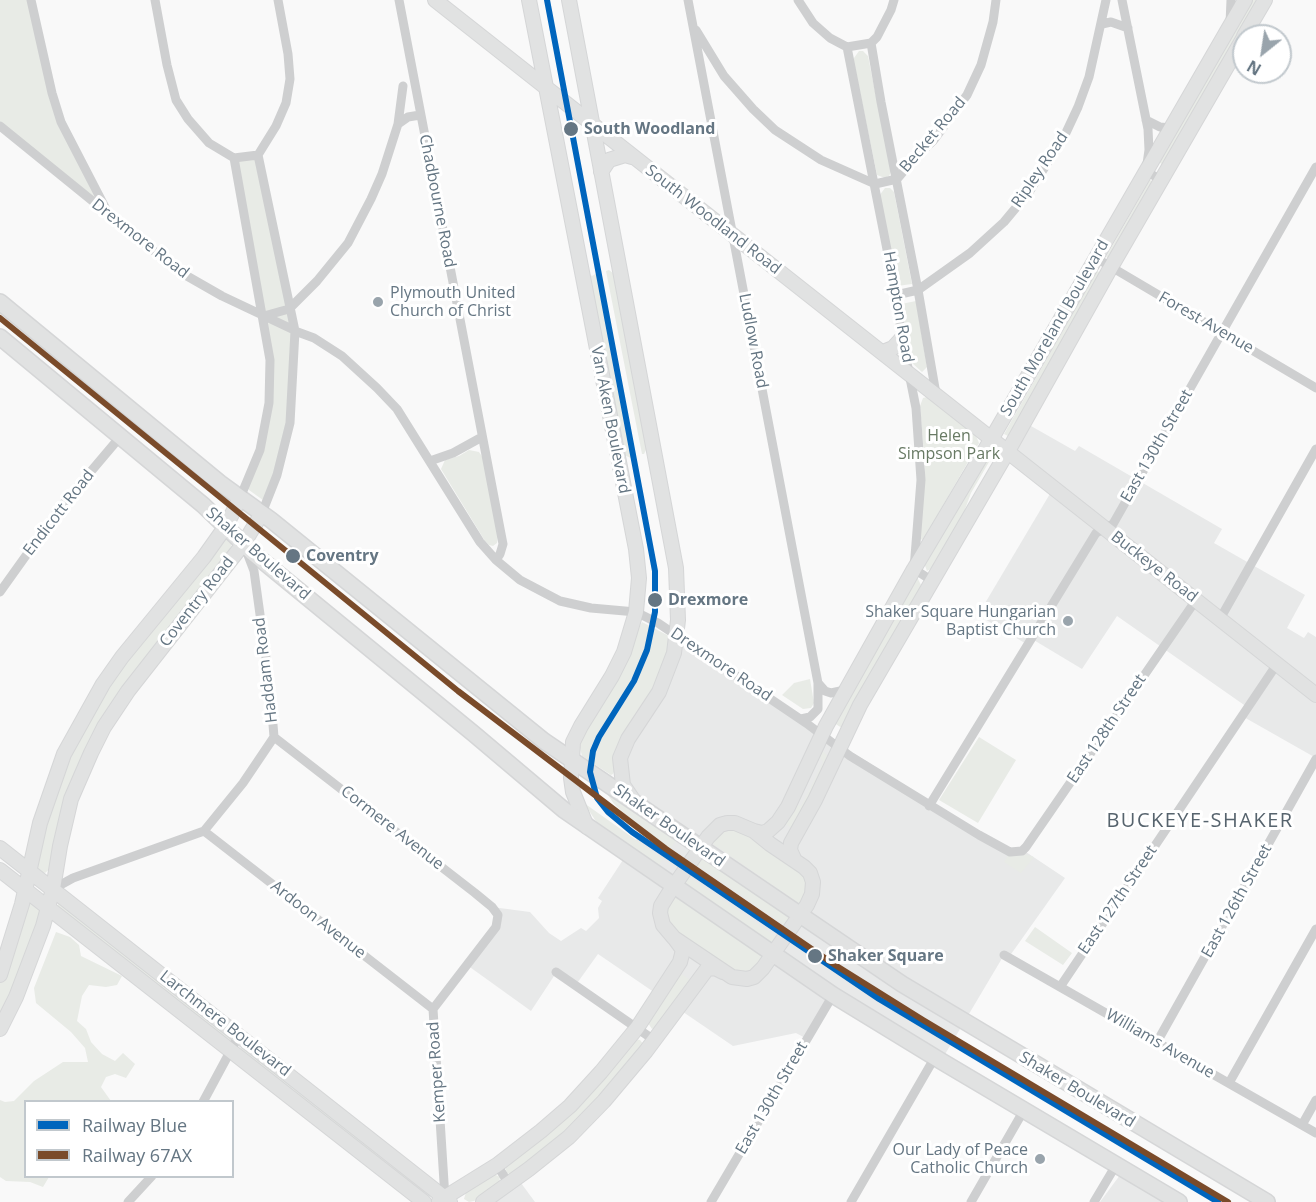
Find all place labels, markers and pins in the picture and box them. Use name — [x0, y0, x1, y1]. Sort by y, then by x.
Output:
place label: South Woodland — [584, 119, 715, 139]
marker: South Woodland — [562, 120, 580, 138]
place label: Plymouth United Church of Christ — [390, 283, 516, 321]
marker: Plymouth United Church of Christ — [371, 295, 385, 309]
place label: Coventry — [306, 546, 378, 566]
marker: Coventry — [284, 547, 302, 565]
place label: Drexmore — [668, 590, 748, 610]
marker: Drexmore — [646, 591, 664, 609]
place label: Shaker Square Hungarian Baptist Church — [865, 602, 1056, 640]
marker: Shaker Square Hungarian Baptist Church — [1061, 614, 1075, 628]
place label: Shaker Square — [828, 946, 944, 966]
marker: Shaker Square — [806, 947, 824, 965]
place label: Our Lady of Peace Catholic Church — [893, 1140, 1028, 1178]
marker: Our Lady of Peace Catholic Church — [1033, 1152, 1047, 1166]

